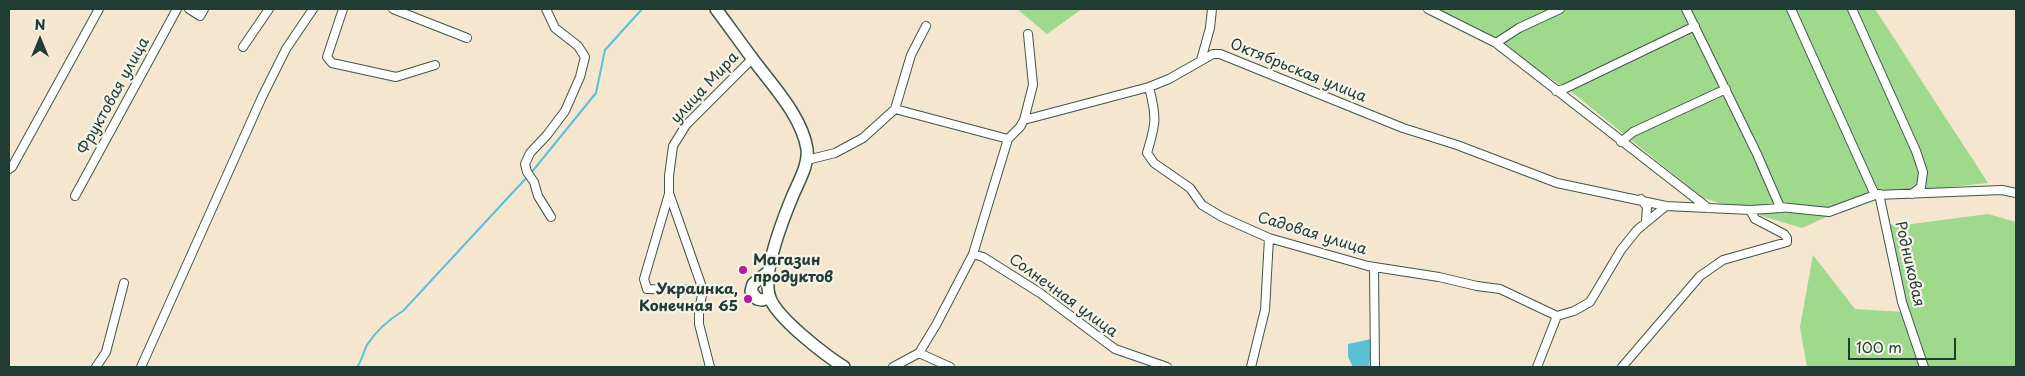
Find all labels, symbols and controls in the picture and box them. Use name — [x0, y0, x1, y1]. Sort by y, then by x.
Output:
text: N — [34, 14, 46, 35]
north arrow — [15, 15, 65, 65]
street label: Фруктовая улица — [74, 34, 154, 158]
street label: Октябрьская улица — [1227, 35, 1369, 107]
street label: улица Мира — [667, 48, 743, 128]
street label: Садовая улица — [1255, 209, 1369, 259]
street label: Родниковая — [1890, 220, 1928, 308]
street label: Солнечная улица — [1005, 251, 1121, 341]
place label: Магазин продуктов — [753, 252, 833, 287]
marker: Магазин продуктов — [737, 264, 749, 276]
place label: Украинка, Конечная 65 — [639, 281, 738, 316]
marker: Украинка, Конечная 65 — [742, 293, 754, 305]
scale bar — [1850, 328, 1958, 360]
text: 100 m — [1856, 335, 1902, 358]

